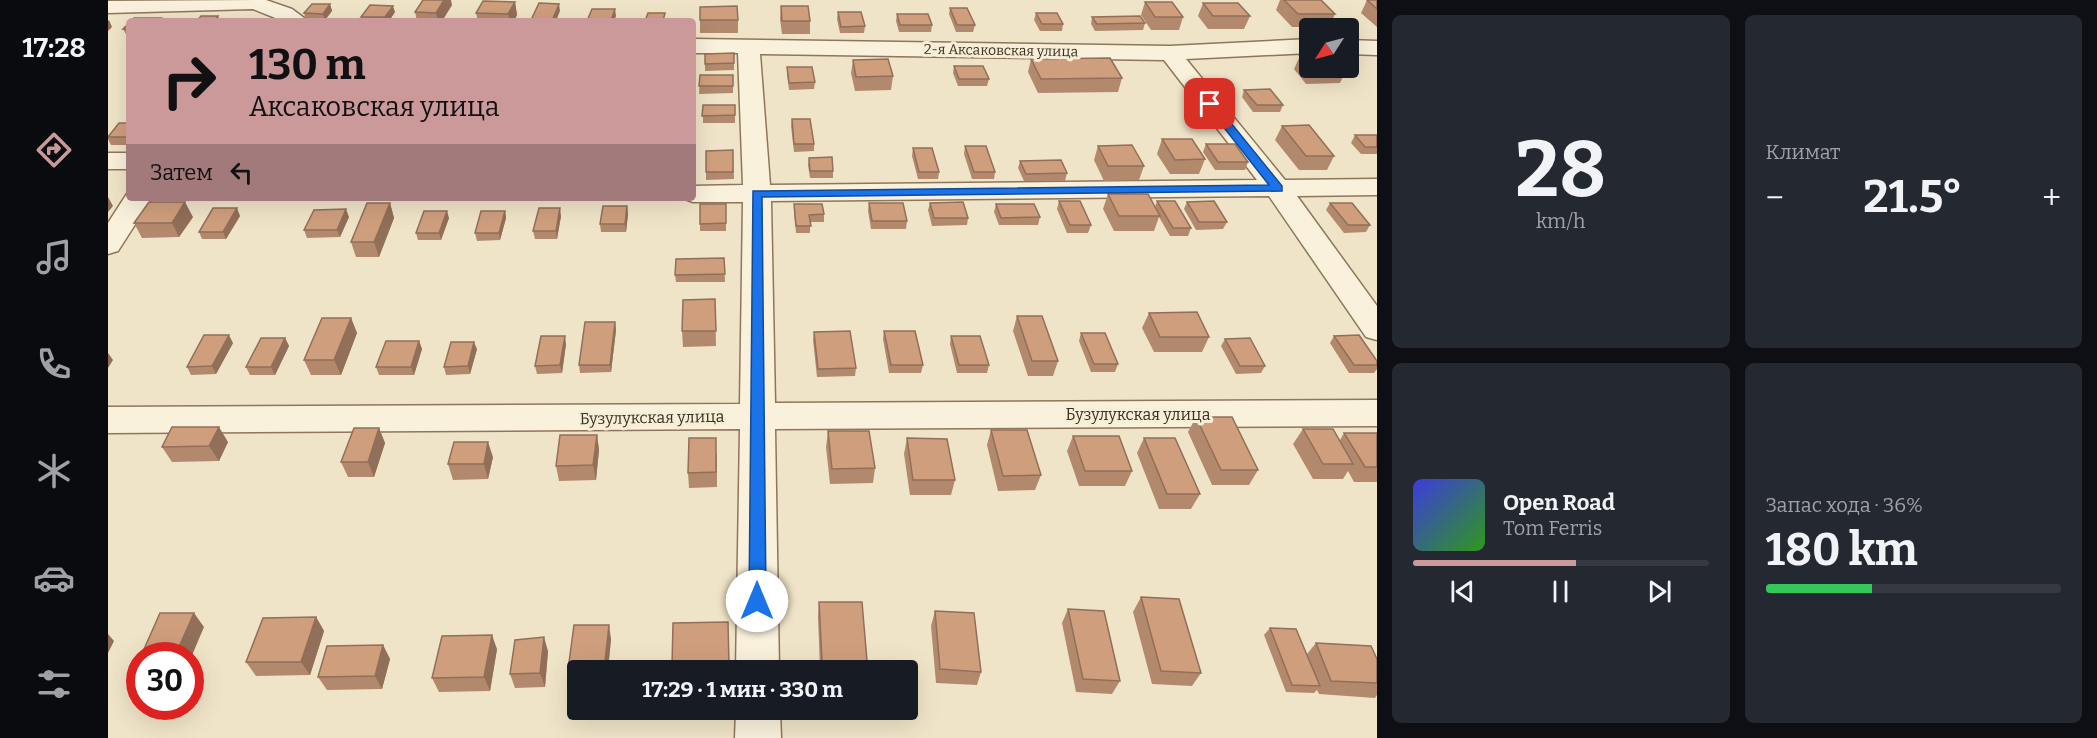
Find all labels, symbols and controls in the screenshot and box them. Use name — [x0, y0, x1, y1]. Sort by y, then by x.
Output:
north arrow — [1299, 18, 1359, 78]
map controls — [1299, 18, 1359, 78]
text: 17:28 — [22, 32, 86, 64]
text: 130 m — [249, 40, 366, 90]
street label: 2-я Аксаковская улица — [924, 41, 1079, 60]
icon: right — [150, 42, 228, 120]
pin — [1184, 78, 1235, 129]
icon: arrive — [1193, 87, 1226, 120]
text: Аксаковская улица — [249, 91, 500, 123]
text: 28 — [1515, 123, 1606, 217]
icon: directions — [33, 129, 75, 171]
text: Климат — [1766, 140, 1840, 164]
icon: left — [225, 156, 258, 189]
text: Затем — [150, 159, 213, 186]
text: 21.5° — [1863, 170, 1963, 224]
text: − — [1766, 178, 1784, 218]
text: + — [2042, 178, 2061, 218]
text: km/h — [1536, 209, 1586, 233]
icon: music — [33, 236, 75, 278]
icon: phone — [33, 343, 75, 385]
street label: Бузулукская улица — [1066, 405, 1211, 424]
street label: Бузулукская улица — [579, 407, 725, 428]
icon: climate — [33, 450, 75, 492]
text: Open Road — [1503, 489, 1615, 516]
text: Запас хода · 36% — [1766, 493, 1923, 517]
text: Tom Ferris — [1503, 516, 1602, 540]
text: 180 km — [1766, 523, 1918, 577]
icon: car — [33, 557, 75, 599]
position arrow — [725, 569, 789, 633]
icon: previous — [1446, 575, 1479, 608]
icon: pause — [1544, 575, 1577, 608]
icon: next — [1643, 575, 1676, 608]
speed limit sign: 30 — [126, 642, 204, 720]
icon: filters — [33, 663, 75, 705]
text: 17:29 · 1 мин · 330 m — [642, 676, 843, 703]

